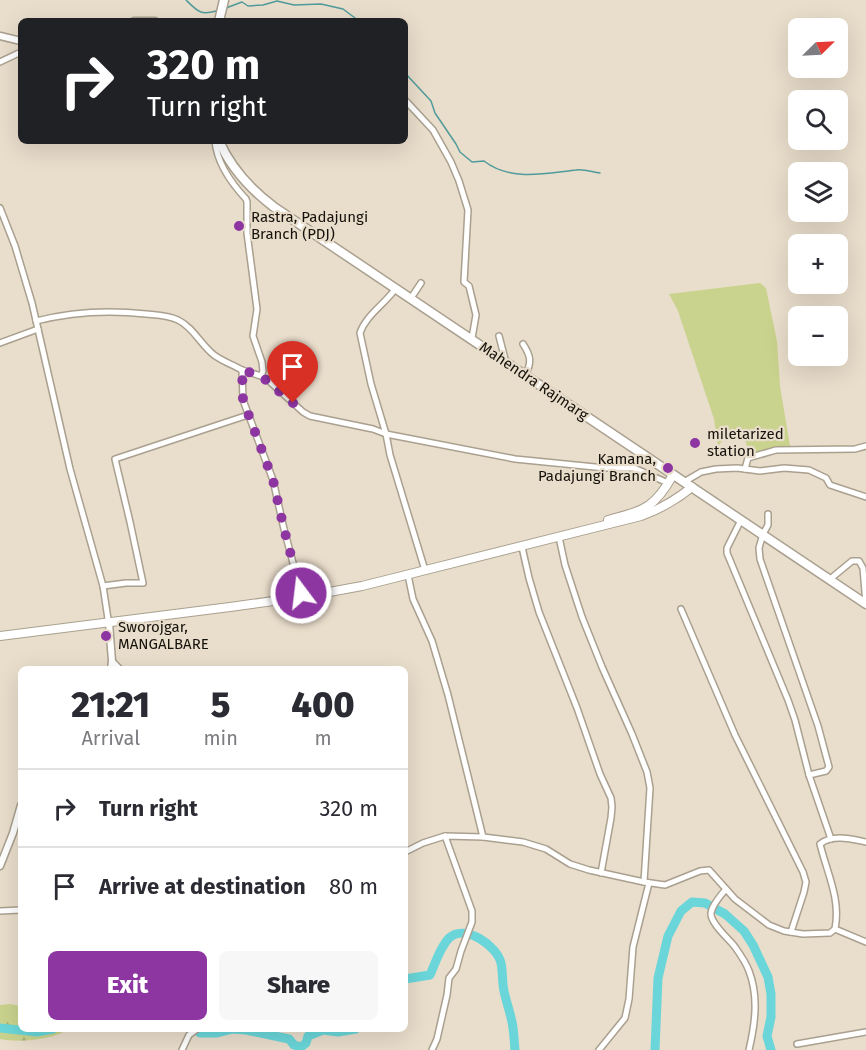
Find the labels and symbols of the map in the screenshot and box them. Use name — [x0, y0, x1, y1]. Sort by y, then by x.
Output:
north arrow — [788, 18, 848, 78]
place label: Rastra, Padajungi Branch (PDJ) — [251, 208, 368, 243]
marker: Rastra, Padajungi Branch (PDJ) — [232, 219, 246, 233]
street label: Mahendra Rajmarg — [476, 338, 592, 424]
pin — [267, 341, 318, 403]
place label: miletarized station — [707, 425, 784, 460]
marker: miletarized station — [688, 436, 702, 450]
place label: Kamana, Padajungi Branch — [538, 450, 656, 485]
marker: Kamana, Padajungi Branch — [661, 461, 675, 475]
position arrow — [269, 561, 333, 625]
place label: Sworojgar, MANGALBARE — [118, 618, 209, 653]
marker: Sworojgar, MANGALBARE — [99, 629, 113, 643]

